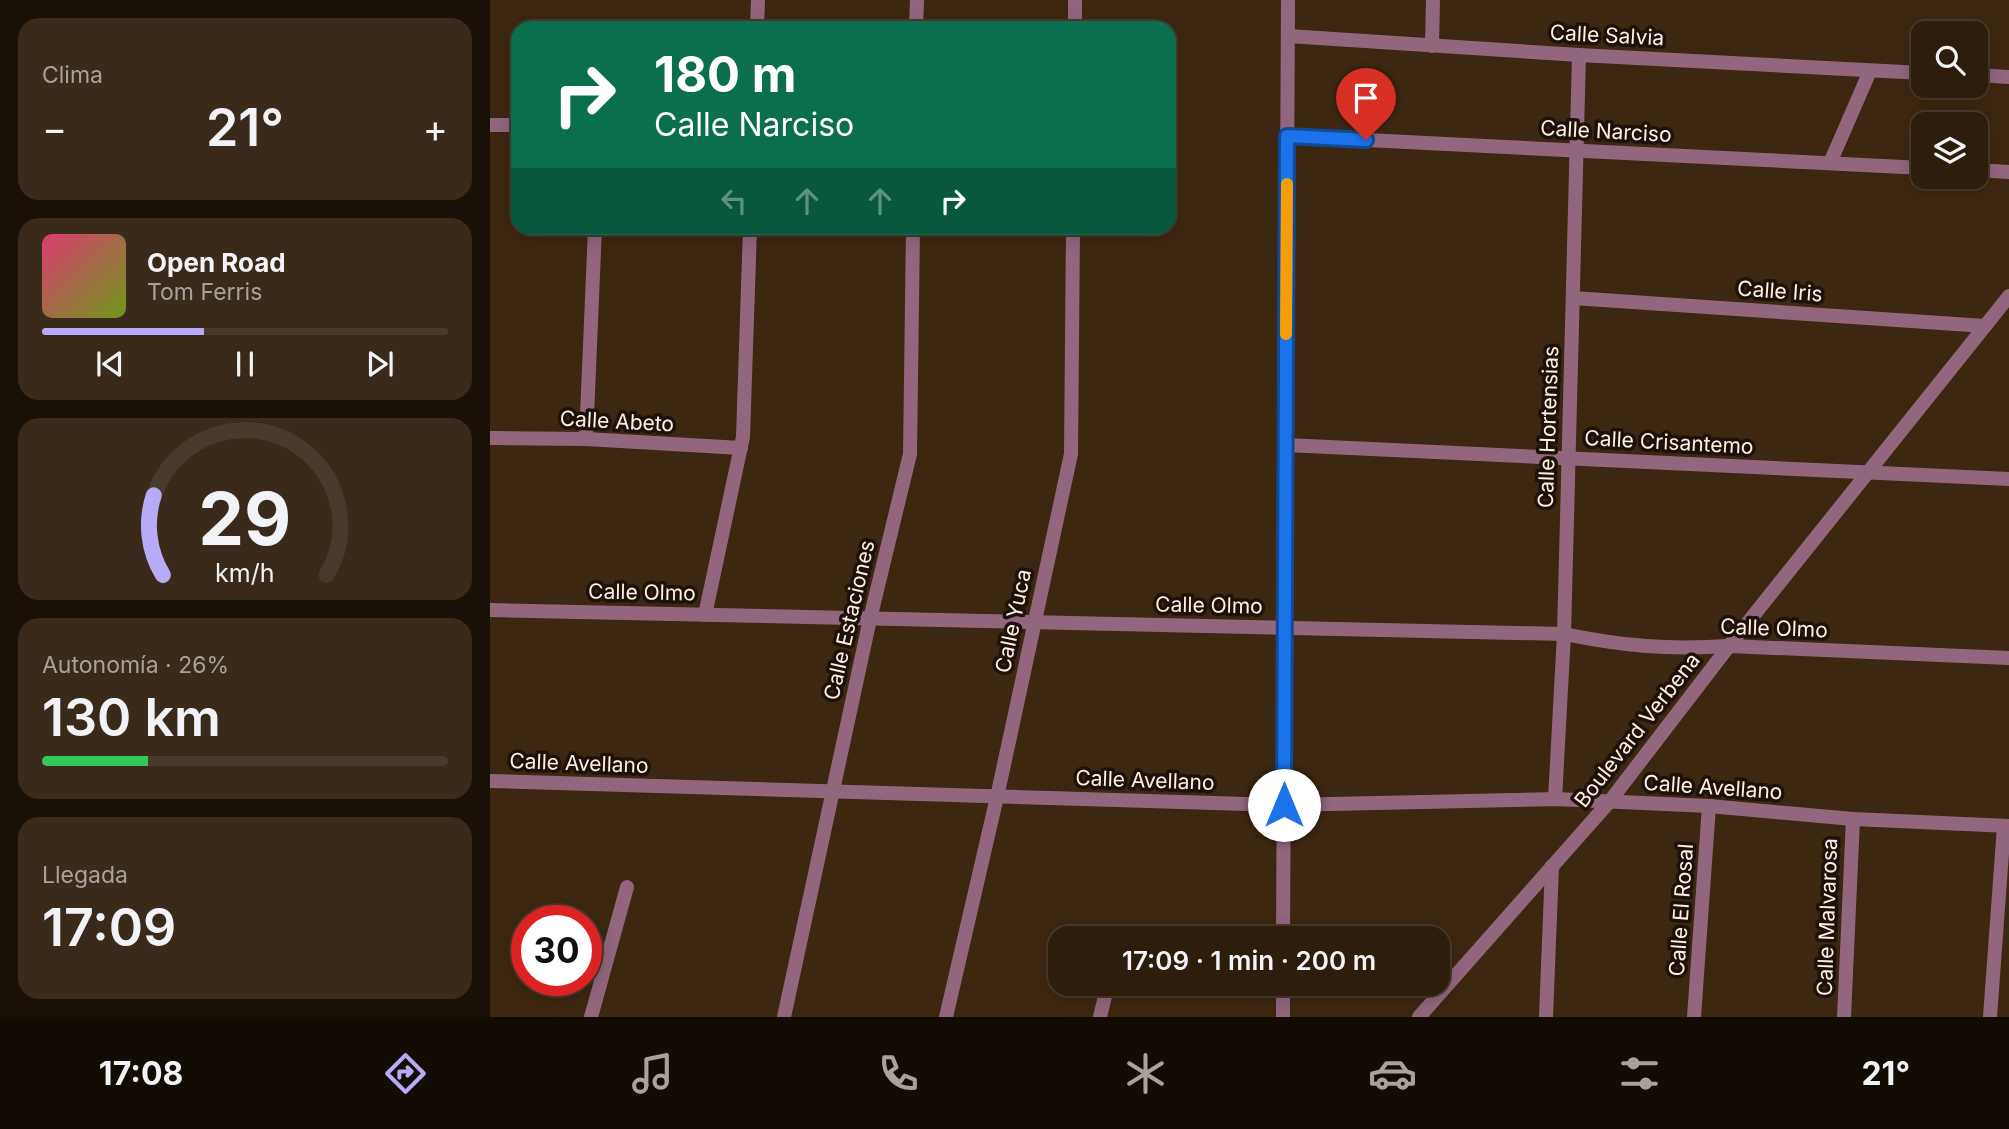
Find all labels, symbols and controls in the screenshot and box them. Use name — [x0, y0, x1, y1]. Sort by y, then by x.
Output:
street label: Calle Salvia — [1549, 20, 1665, 50]
map controls — [1911, 21, 1988, 189]
button: search — [1911, 21, 1988, 98]
text: 180 m — [654, 45, 796, 104]
icon: right — [539, 49, 630, 140]
text: Clima — [42, 61, 103, 89]
pin — [1336, 68, 1396, 140]
icon: arrive — [1347, 79, 1385, 117]
text: 21° — [206, 96, 284, 159]
text: − — [42, 105, 67, 151]
text: + — [423, 105, 448, 151]
text: Calle Narciso — [654, 105, 854, 144]
button: layers — [1911, 112, 1988, 189]
street label: Calle Narciso — [1540, 115, 1672, 147]
icon: left — [715, 182, 753, 220]
icon: ahead — [788, 182, 826, 220]
icon: ahead — [861, 182, 899, 220]
icon: right — [934, 182, 972, 220]
text: Open Road — [147, 247, 286, 278]
street label: Calle Iris — [1736, 276, 1824, 306]
text: Tom Ferris — [147, 278, 262, 306]
icon: previous — [91, 345, 129, 383]
icon: pause — [226, 345, 264, 383]
icon: next — [361, 345, 399, 383]
street label: Calle Hortensias — [1533, 345, 1563, 509]
street label: Calle Abeto — [559, 406, 675, 436]
street label: Calle Crisantemo — [1584, 425, 1754, 459]
text: 29 — [198, 474, 292, 563]
street label: Calle Estaciones — [818, 538, 880, 702]
text: km/h — [215, 557, 275, 587]
street label: Calle Yuca — [990, 567, 1036, 675]
street label: Calle Olmo — [588, 579, 696, 605]
street label: Calle Olmo — [1155, 592, 1263, 618]
street label: Calle Olmo — [1720, 614, 1828, 642]
street label: Boulevard Verbena — [1569, 648, 1705, 812]
text: Autonomía · 26% — [42, 651, 229, 679]
text: 130 km — [42, 686, 221, 749]
street label: Calle Avellano — [509, 748, 649, 778]
street label: Calle Avellano — [1075, 765, 1215, 795]
position arrow — [1247, 768, 1321, 842]
street label: Calle Avellano — [1643, 770, 1783, 804]
street label: Calle Malvarosa — [1812, 838, 1842, 996]
street label: Calle El Rosal — [1664, 843, 1698, 977]
text: Llegada — [42, 861, 128, 889]
text: 17:09 — [42, 896, 176, 959]
speed limit sign: 30 — [511, 905, 602, 996]
text: 17:09 · 1 min · 200 m — [1122, 945, 1376, 976]
icon: directions — [381, 1049, 430, 1098]
icon: music — [628, 1049, 677, 1098]
icon: phone — [874, 1049, 923, 1098]
icon: climate — [1121, 1049, 1170, 1098]
icon: car — [1368, 1049, 1417, 1098]
icon: filters — [1615, 1049, 1664, 1098]
text: 17:08 — [99, 1054, 183, 1093]
text: 21° — [1861, 1054, 1910, 1093]

